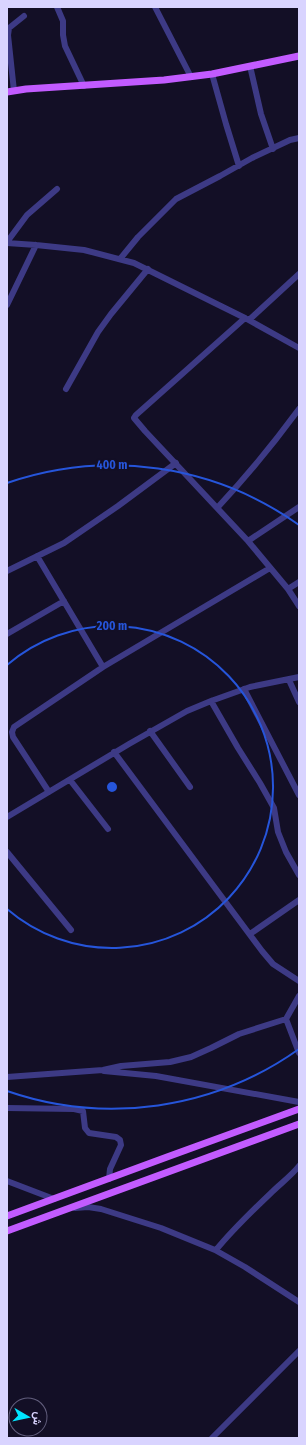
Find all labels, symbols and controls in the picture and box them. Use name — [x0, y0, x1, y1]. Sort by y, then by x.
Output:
text: 400 m — [97, 458, 127, 472]
text: 200 m — [96, 619, 127, 633]
centre of rings — [105, 780, 119, 794]
north arrow — [8, 1397, 48, 1437]
text: ش — [30, 1411, 45, 1426]

